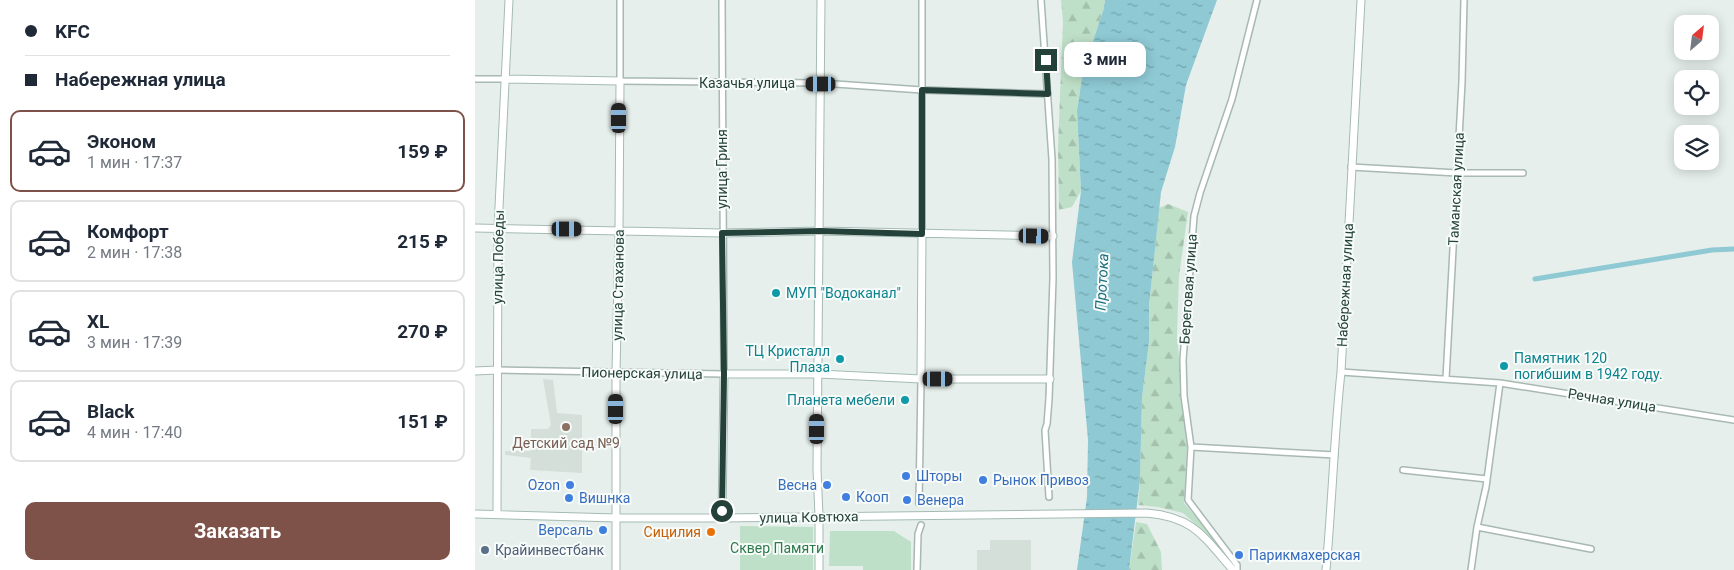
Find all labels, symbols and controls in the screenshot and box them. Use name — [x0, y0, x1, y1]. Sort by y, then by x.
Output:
north arrow — [1674, 15, 1719, 60]
map controls — [1674, 15, 1719, 170]
text: KFC — [55, 20, 90, 43]
callout: 3 мин — [1063, 42, 1146, 78]
route end — [1035, 49, 1057, 71]
text: 3 мин — [1083, 50, 1127, 69]
text: Набережная улица — [55, 68, 226, 91]
button: locate — [1674, 70, 1719, 115]
street label: Казачья улица — [699, 75, 795, 91]
car — [806, 77, 836, 92]
car — [611, 103, 626, 133]
button: layers — [1674, 125, 1719, 170]
icon: car — [27, 129, 72, 174]
street label: улица Гриня — [714, 129, 730, 209]
text: Эконом — [87, 130, 156, 153]
street label: Таманская улица — [1445, 132, 1467, 246]
text: 159 ₽ — [397, 140, 448, 163]
text: 1 мин · 17:37 — [87, 153, 182, 172]
street label: улица Победы — [489, 210, 507, 304]
icon: car — [27, 219, 72, 264]
text: Комфорт — [87, 220, 169, 243]
car — [552, 222, 582, 237]
street label: Набережная улица — [1334, 223, 1356, 347]
car — [1018, 228, 1049, 244]
street label: улица Стаханова — [609, 229, 627, 341]
text: 215 ₽ — [397, 230, 448, 253]
street label: Береговая улица — [1176, 233, 1200, 345]
text: 2 мин · 17:38 — [87, 243, 182, 262]
water label: Протока — [1092, 253, 1112, 311]
place label: МУП "Водоканал" — [786, 285, 901, 301]
marker: МУП "Водоканал" — [770, 287, 782, 299]
icon: car — [27, 309, 72, 354]
text: XL — [87, 310, 109, 333]
text: 270 ₽ — [397, 320, 448, 343]
text: 3 мин · 17:39 — [87, 333, 182, 352]
place label: ТЦ Кристалл Плаза — [745, 343, 830, 375]
place label: Памятник 120 погибшим в 1942 году. — [1514, 350, 1663, 382]
marker: ТЦ Кристалл Плаза — [834, 353, 846, 365]
marker: Памятник 120 погибшим в 1942 году. — [1498, 360, 1510, 372]
street label: Пионерская улица — [581, 364, 703, 382]
car — [923, 372, 953, 387]
street label: Речная улица — [1567, 385, 1657, 415]
place label: Планета мебели — [787, 392, 895, 408]
car — [608, 394, 623, 424]
marker: Планета мебели — [899, 394, 911, 406]
icon: car — [27, 399, 72, 444]
text: Black — [87, 400, 134, 423]
text: 151 ₽ — [397, 410, 448, 433]
car — [809, 414, 824, 444]
marker: Детский сад №9 — [560, 421, 572, 433]
text: 4 мин · 17:40 — [87, 423, 182, 442]
place label: Детский сад №9 — [512, 435, 620, 451]
place label: Шторы — [916, 468, 962, 484]
marker: Шторы — [900, 470, 912, 482]
place label: Рынок Привоз — [993, 472, 1089, 488]
marker: Рынок Привоз — [977, 474, 989, 486]
place label: Ozon — [528, 477, 560, 493]
place label: Весна — [778, 477, 817, 493]
marker: Ozon — [564, 479, 576, 491]
marker: Весна — [821, 479, 833, 491]
place label: Кооп — [856, 489, 889, 505]
place label: Вишнка — [579, 490, 630, 506]
marker: Кооп — [840, 491, 852, 503]
marker: Вишнка — [563, 492, 575, 504]
place label: Венера — [917, 492, 964, 508]
marker: Венера — [901, 494, 913, 506]
route start — [711, 500, 733, 522]
button: Заказать — [25, 502, 450, 560]
street label: улица Ковтюха — [759, 508, 859, 526]
place label: Версаль — [538, 522, 593, 538]
marker: Версаль — [597, 524, 609, 536]
place label: Сицилия — [644, 524, 701, 540]
marker: Сицилия — [705, 526, 717, 538]
park label: Сквер Памяти — [730, 540, 824, 556]
place label: Крайинвестбанк — [495, 542, 604, 558]
marker: Крайинвестбанк — [479, 544, 491, 556]
place label: Парикмахерская — [1249, 547, 1360, 563]
marker: Парикмахерская — [1233, 549, 1245, 561]

